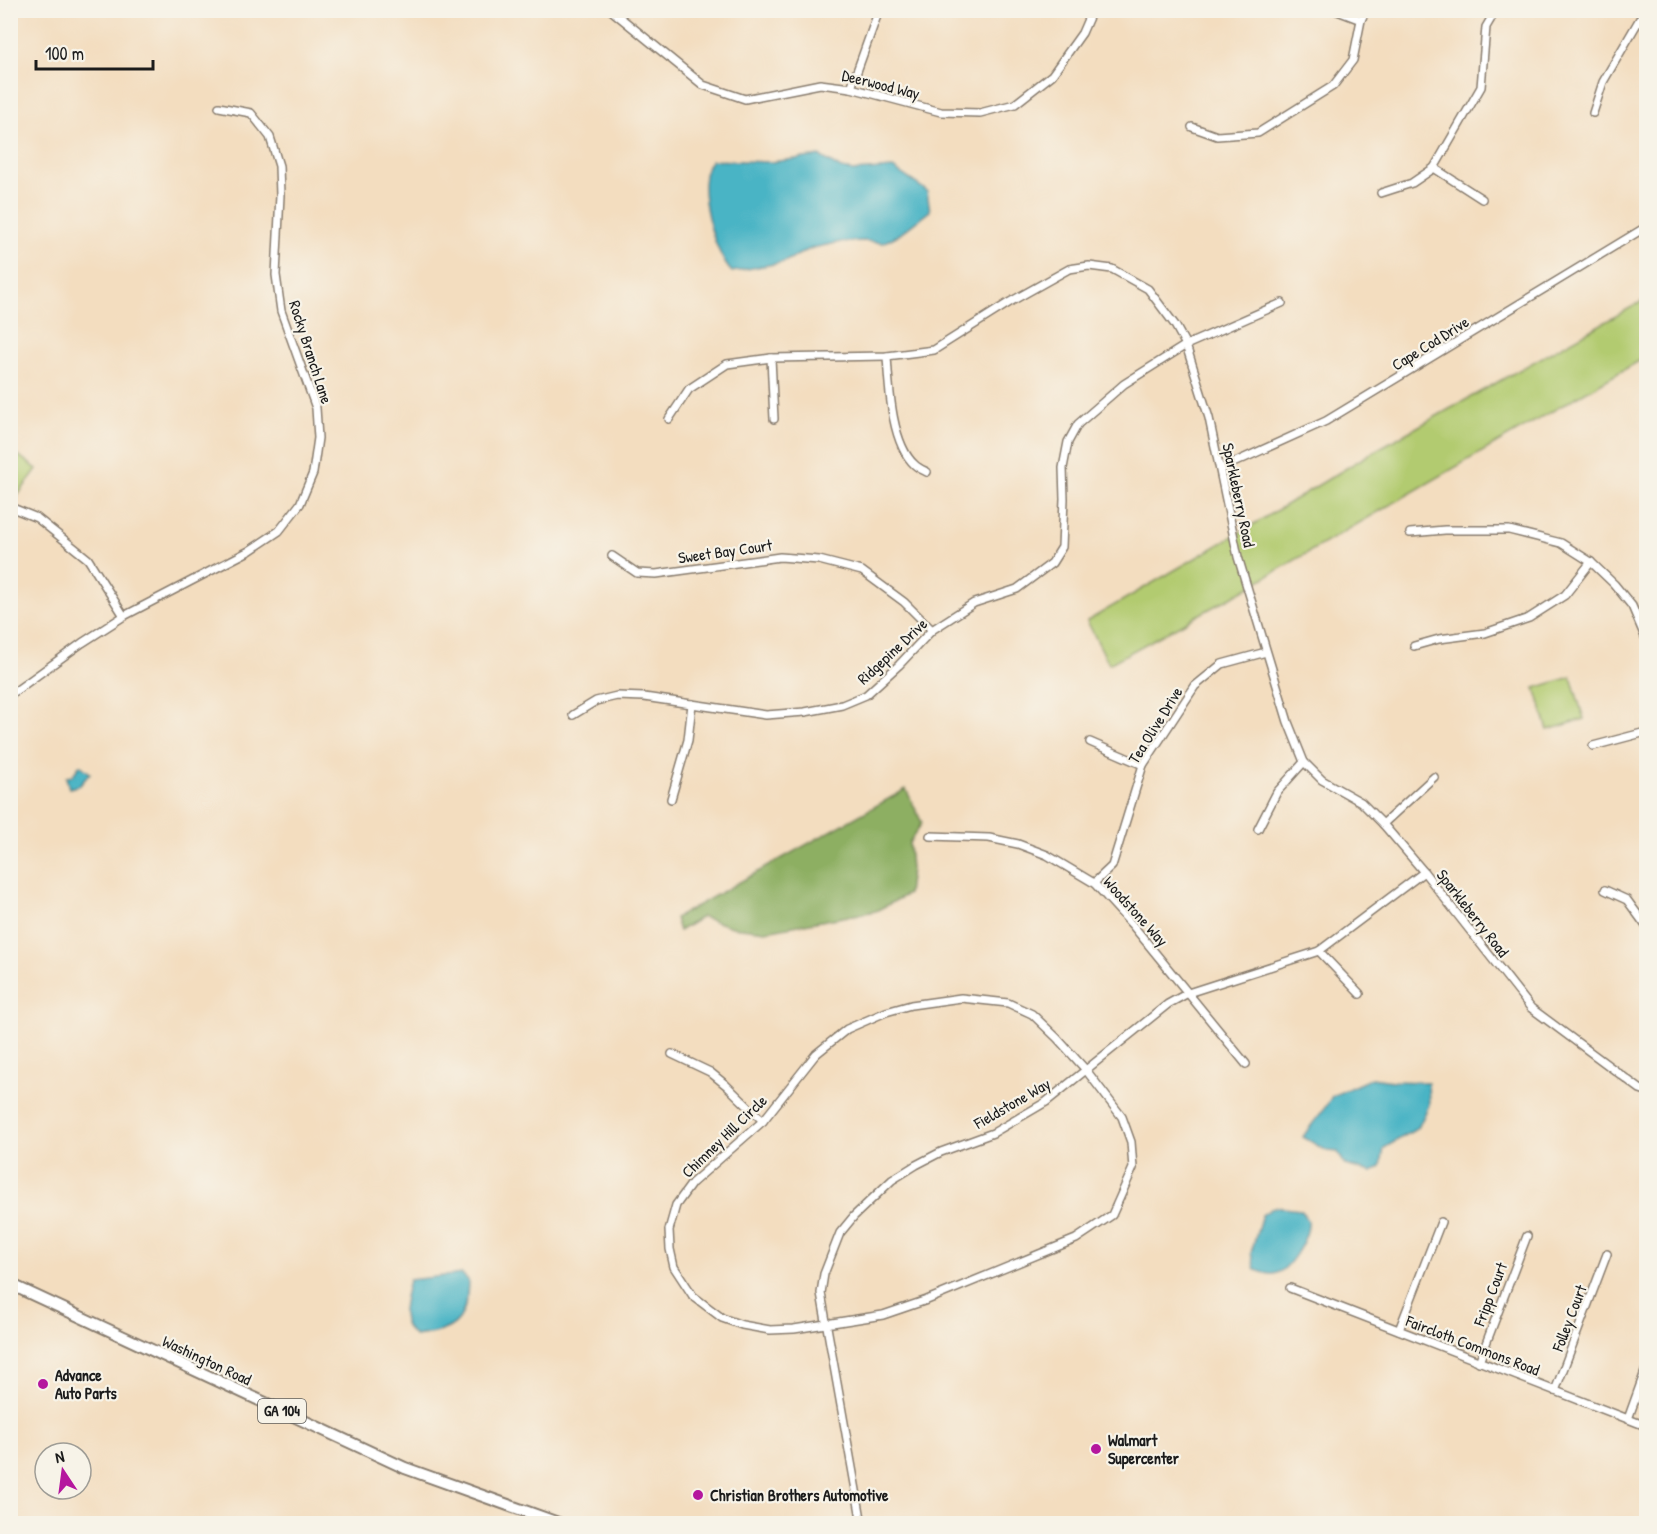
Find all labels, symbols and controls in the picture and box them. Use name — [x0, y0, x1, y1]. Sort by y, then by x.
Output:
scale bar — [36, 33, 153, 71]
text: 100 m — [45, 41, 84, 66]
street label: Deerwood Way — [840, 64, 923, 104]
street label: Rocky Branch Lane — [284, 298, 338, 407]
street label: Cape Cod Drive — [1387, 310, 1473, 375]
street label: Sparkleberry Road — [1217, 441, 1261, 549]
street label: Sweet Bay Court — [677, 533, 774, 568]
street label: Ridgepine Drive — [852, 612, 932, 689]
street label: Tea Olive Drive — [1123, 682, 1188, 768]
street label: Sparkleberry Road — [1432, 865, 1514, 961]
street label: Woodstone Way — [1099, 871, 1174, 951]
street label: Fieldstone Way — [969, 1072, 1054, 1134]
street label: Chimney Hill Circle — [676, 1089, 772, 1182]
street label: Fripp Court — [1467, 1259, 1512, 1330]
street label: Folley Court — [1546, 1281, 1592, 1355]
street label: Faircloth Commons Road — [1402, 1309, 1543, 1381]
street label: Washington Road — [159, 1330, 255, 1390]
place label: Advance Auto Parts — [55, 1364, 117, 1404]
marker: Advance Auto Parts — [36, 1377, 50, 1391]
road number: GA 104 — [258, 1399, 306, 1423]
place label: Walmart Supercenter — [1108, 1429, 1180, 1470]
north arrow — [33, 1441, 93, 1501]
marker: Walmart Supercenter — [1089, 1442, 1103, 1456]
text: N — [53, 1445, 67, 1468]
place label: Christian Brothers Automotive — [710, 1484, 889, 1506]
marker: Christian Brothers Automotive — [691, 1488, 705, 1502]

